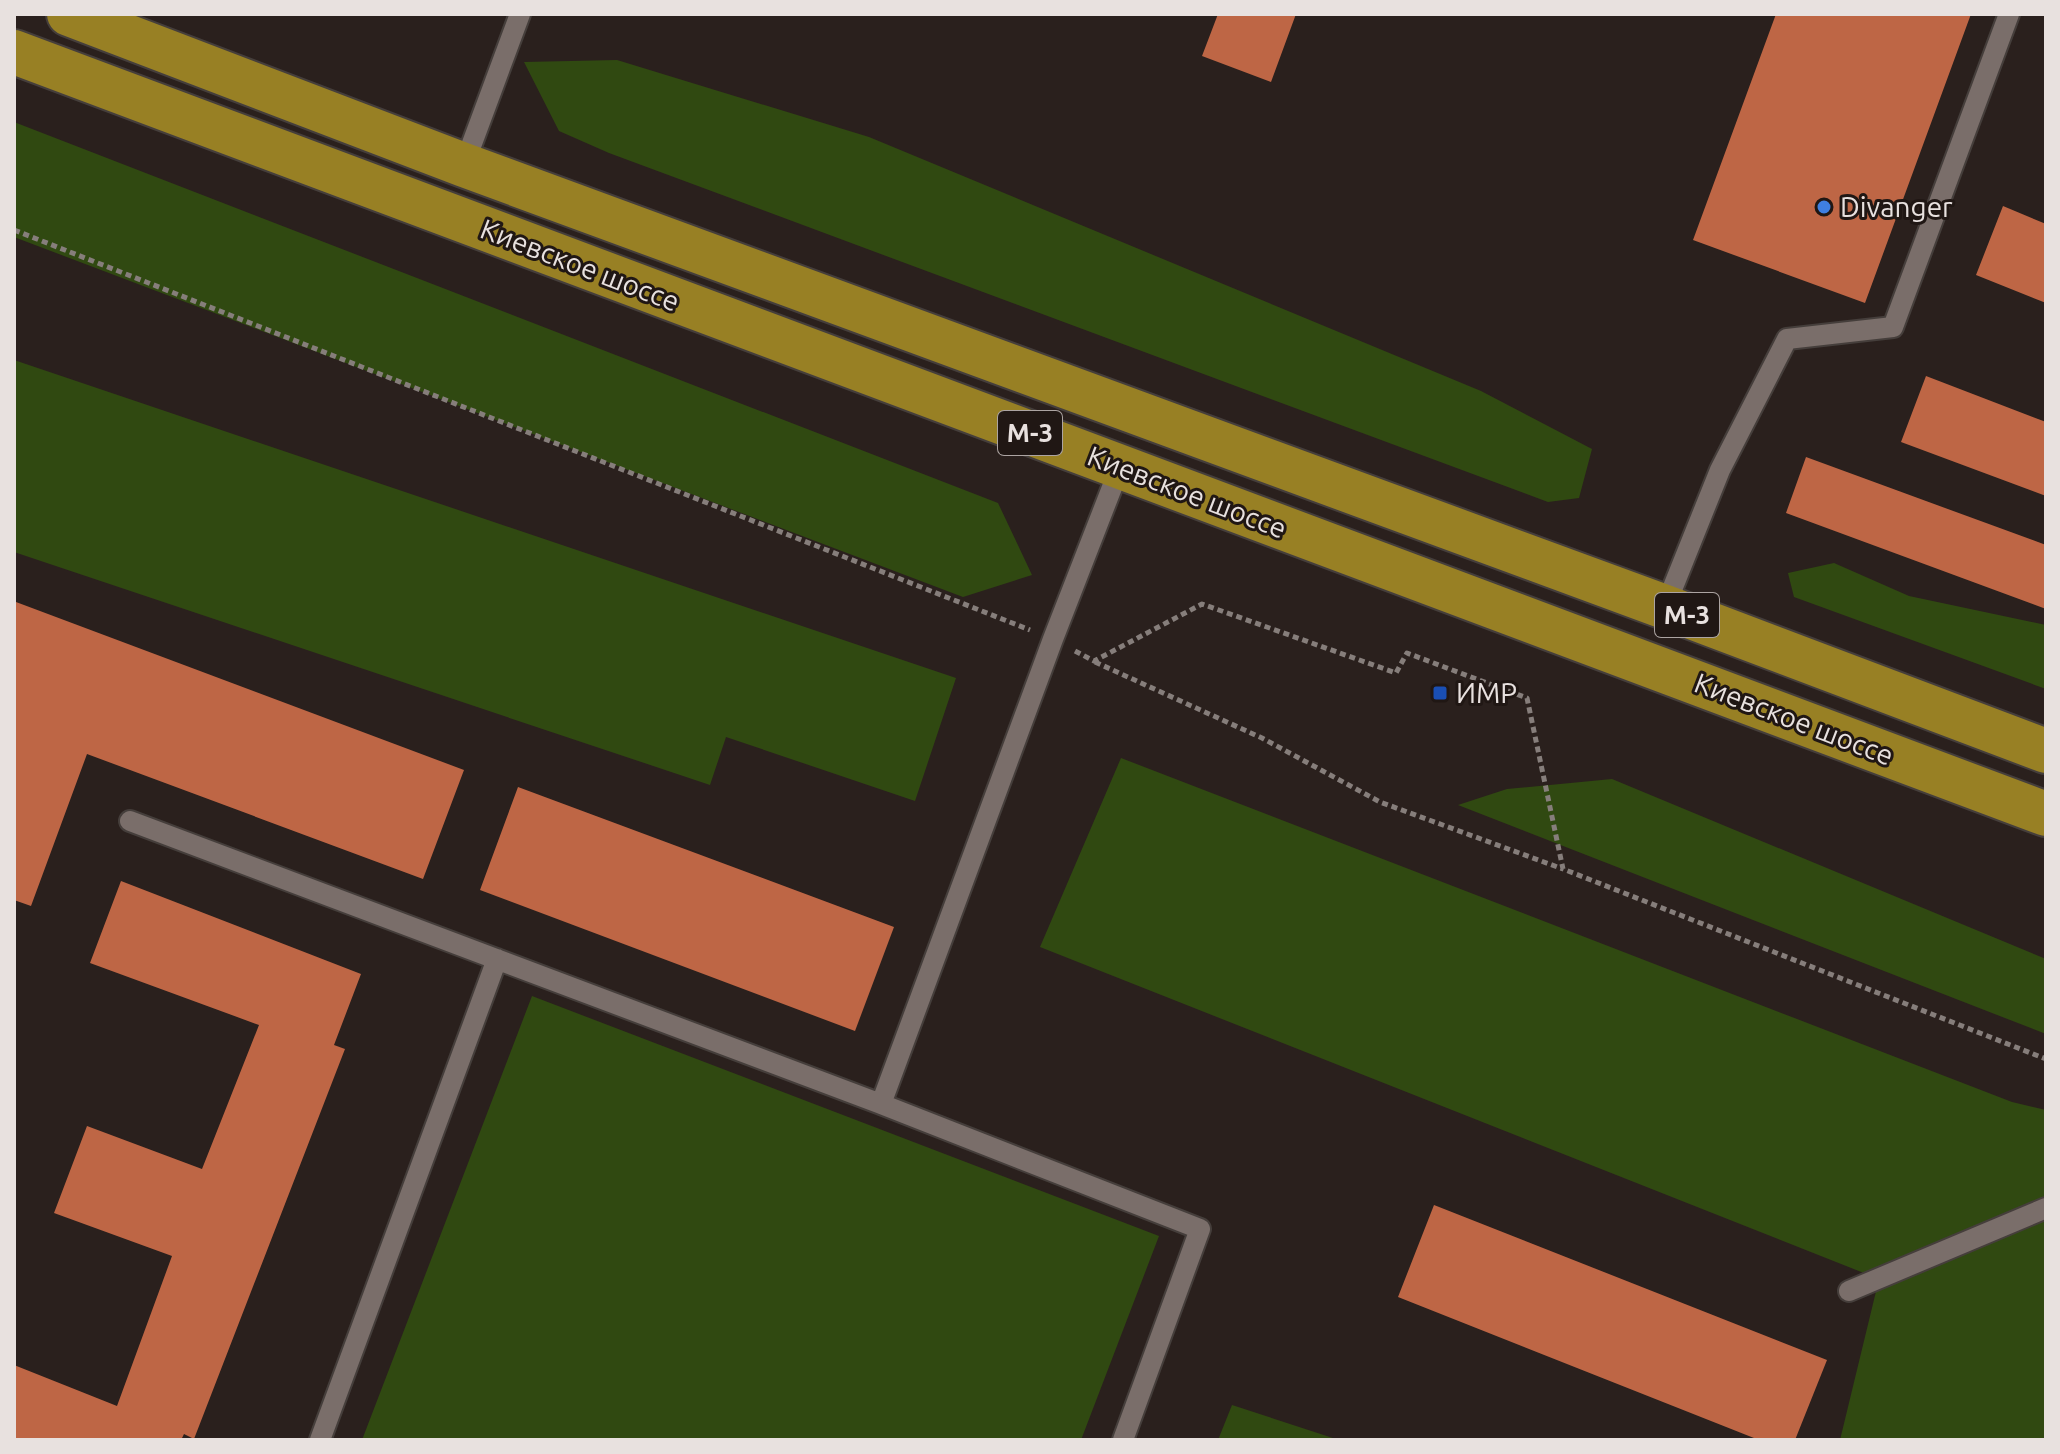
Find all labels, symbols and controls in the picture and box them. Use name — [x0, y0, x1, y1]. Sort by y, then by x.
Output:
place label: Divanger — [1840, 191, 1953, 222]
marker: Divanger — [1815, 198, 1833, 216]
street label: Киевское шоссе — [476, 212, 684, 317]
road number: М-3 — [998, 411, 1062, 455]
street label: Киевское шоссе — [1083, 439, 1291, 544]
road number: М-3 — [1655, 593, 1719, 637]
street label: Киевское шоссе — [1690, 666, 1898, 771]
place label: ИМР — [1456, 677, 1517, 708]
marker: ИМР — [1431, 684, 1449, 702]

